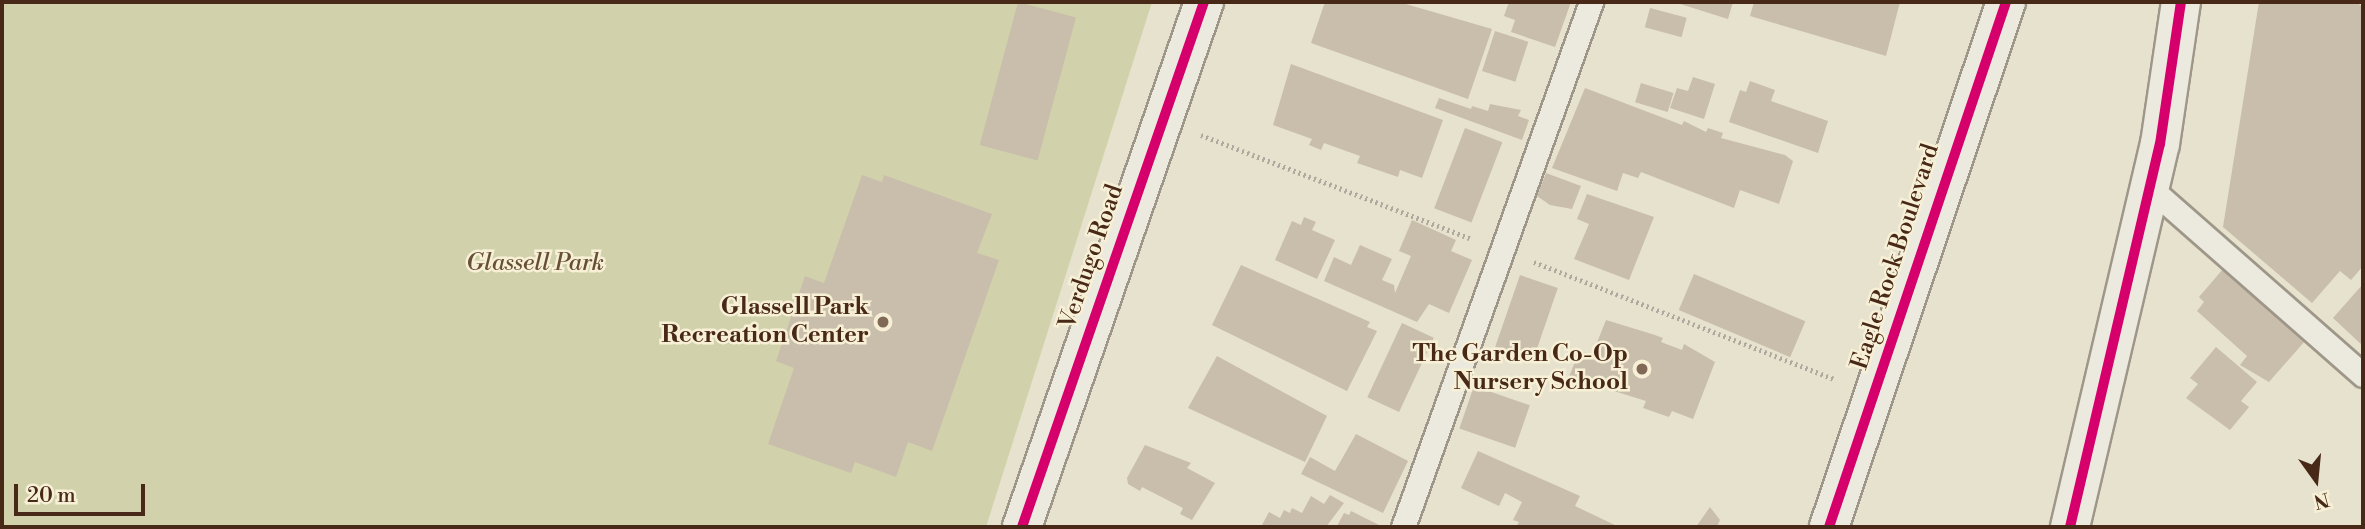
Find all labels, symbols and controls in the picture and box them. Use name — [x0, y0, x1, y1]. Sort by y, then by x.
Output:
street label: Eagle Rock Boulevard — [1846, 140, 1946, 374]
street label: Verdugo Road — [1054, 181, 1130, 333]
park label: Glassell Park — [466, 250, 604, 278]
place label: Glassell Park Recreation Center — [661, 294, 869, 350]
marker: Glassell Park Recreation Center — [875, 314, 891, 330]
place label: The Garden Co-Op Nursery School — [1413, 341, 1628, 397]
marker: The Garden Co-Op Nursery School — [1634, 361, 1650, 377]
north arrow — [2281, 445, 2351, 515]
scale bar — [18, 470, 149, 514]
text: 20 m — [27, 483, 76, 509]
text: N — [2311, 487, 2332, 514]

